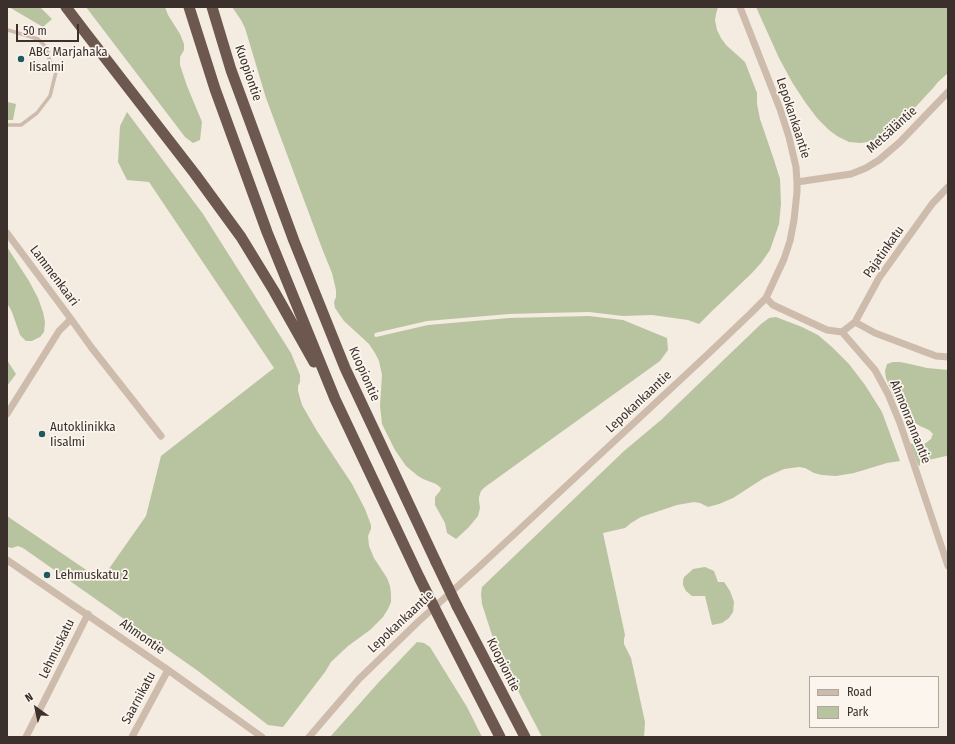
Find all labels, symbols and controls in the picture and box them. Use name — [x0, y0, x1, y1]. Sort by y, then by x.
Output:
scale bar — [18, 16, 81, 42]
text: 50 m — [23, 24, 47, 38]
street label: Kuopiontie — [231, 43, 265, 103]
place label: ABC Marjahaka Iisalmi — [29, 44, 108, 75]
marker: ABC Marjahaka Iisalmi — [16, 54, 26, 64]
street label: Lepokankaantie — [773, 76, 813, 160]
street label: Metsäläntie — [864, 103, 920, 157]
street label: Pajatinkatu — [860, 223, 908, 281]
street label: Lammenkaari — [26, 243, 82, 309]
street label: Kuopiontie — [345, 344, 383, 404]
street label: Lepokankaantie — [603, 368, 675, 436]
street label: Ahmonrannantie — [886, 378, 934, 466]
place label: Autoklinikka Iisalmi — [50, 419, 116, 450]
marker: Autoklinikka Iisalmi — [37, 429, 47, 439]
place label: Lehmuskatu 2 — [55, 567, 128, 583]
marker: Lehmuskatu 2 — [42, 570, 52, 580]
street label: Lepokankaantie — [365, 588, 437, 656]
street label: Ahmontie — [117, 616, 167, 658]
street label: Lehmuskatu — [36, 617, 78, 681]
street label: Kuopiontie — [483, 636, 523, 694]
street label: Saarnikatu — [119, 669, 159, 727]
legend — [809, 676, 939, 728]
text: Road — [847, 685, 872, 699]
north arrow — [16, 688, 56, 728]
text: N — [23, 690, 35, 705]
text: Park — [847, 705, 868, 719]

